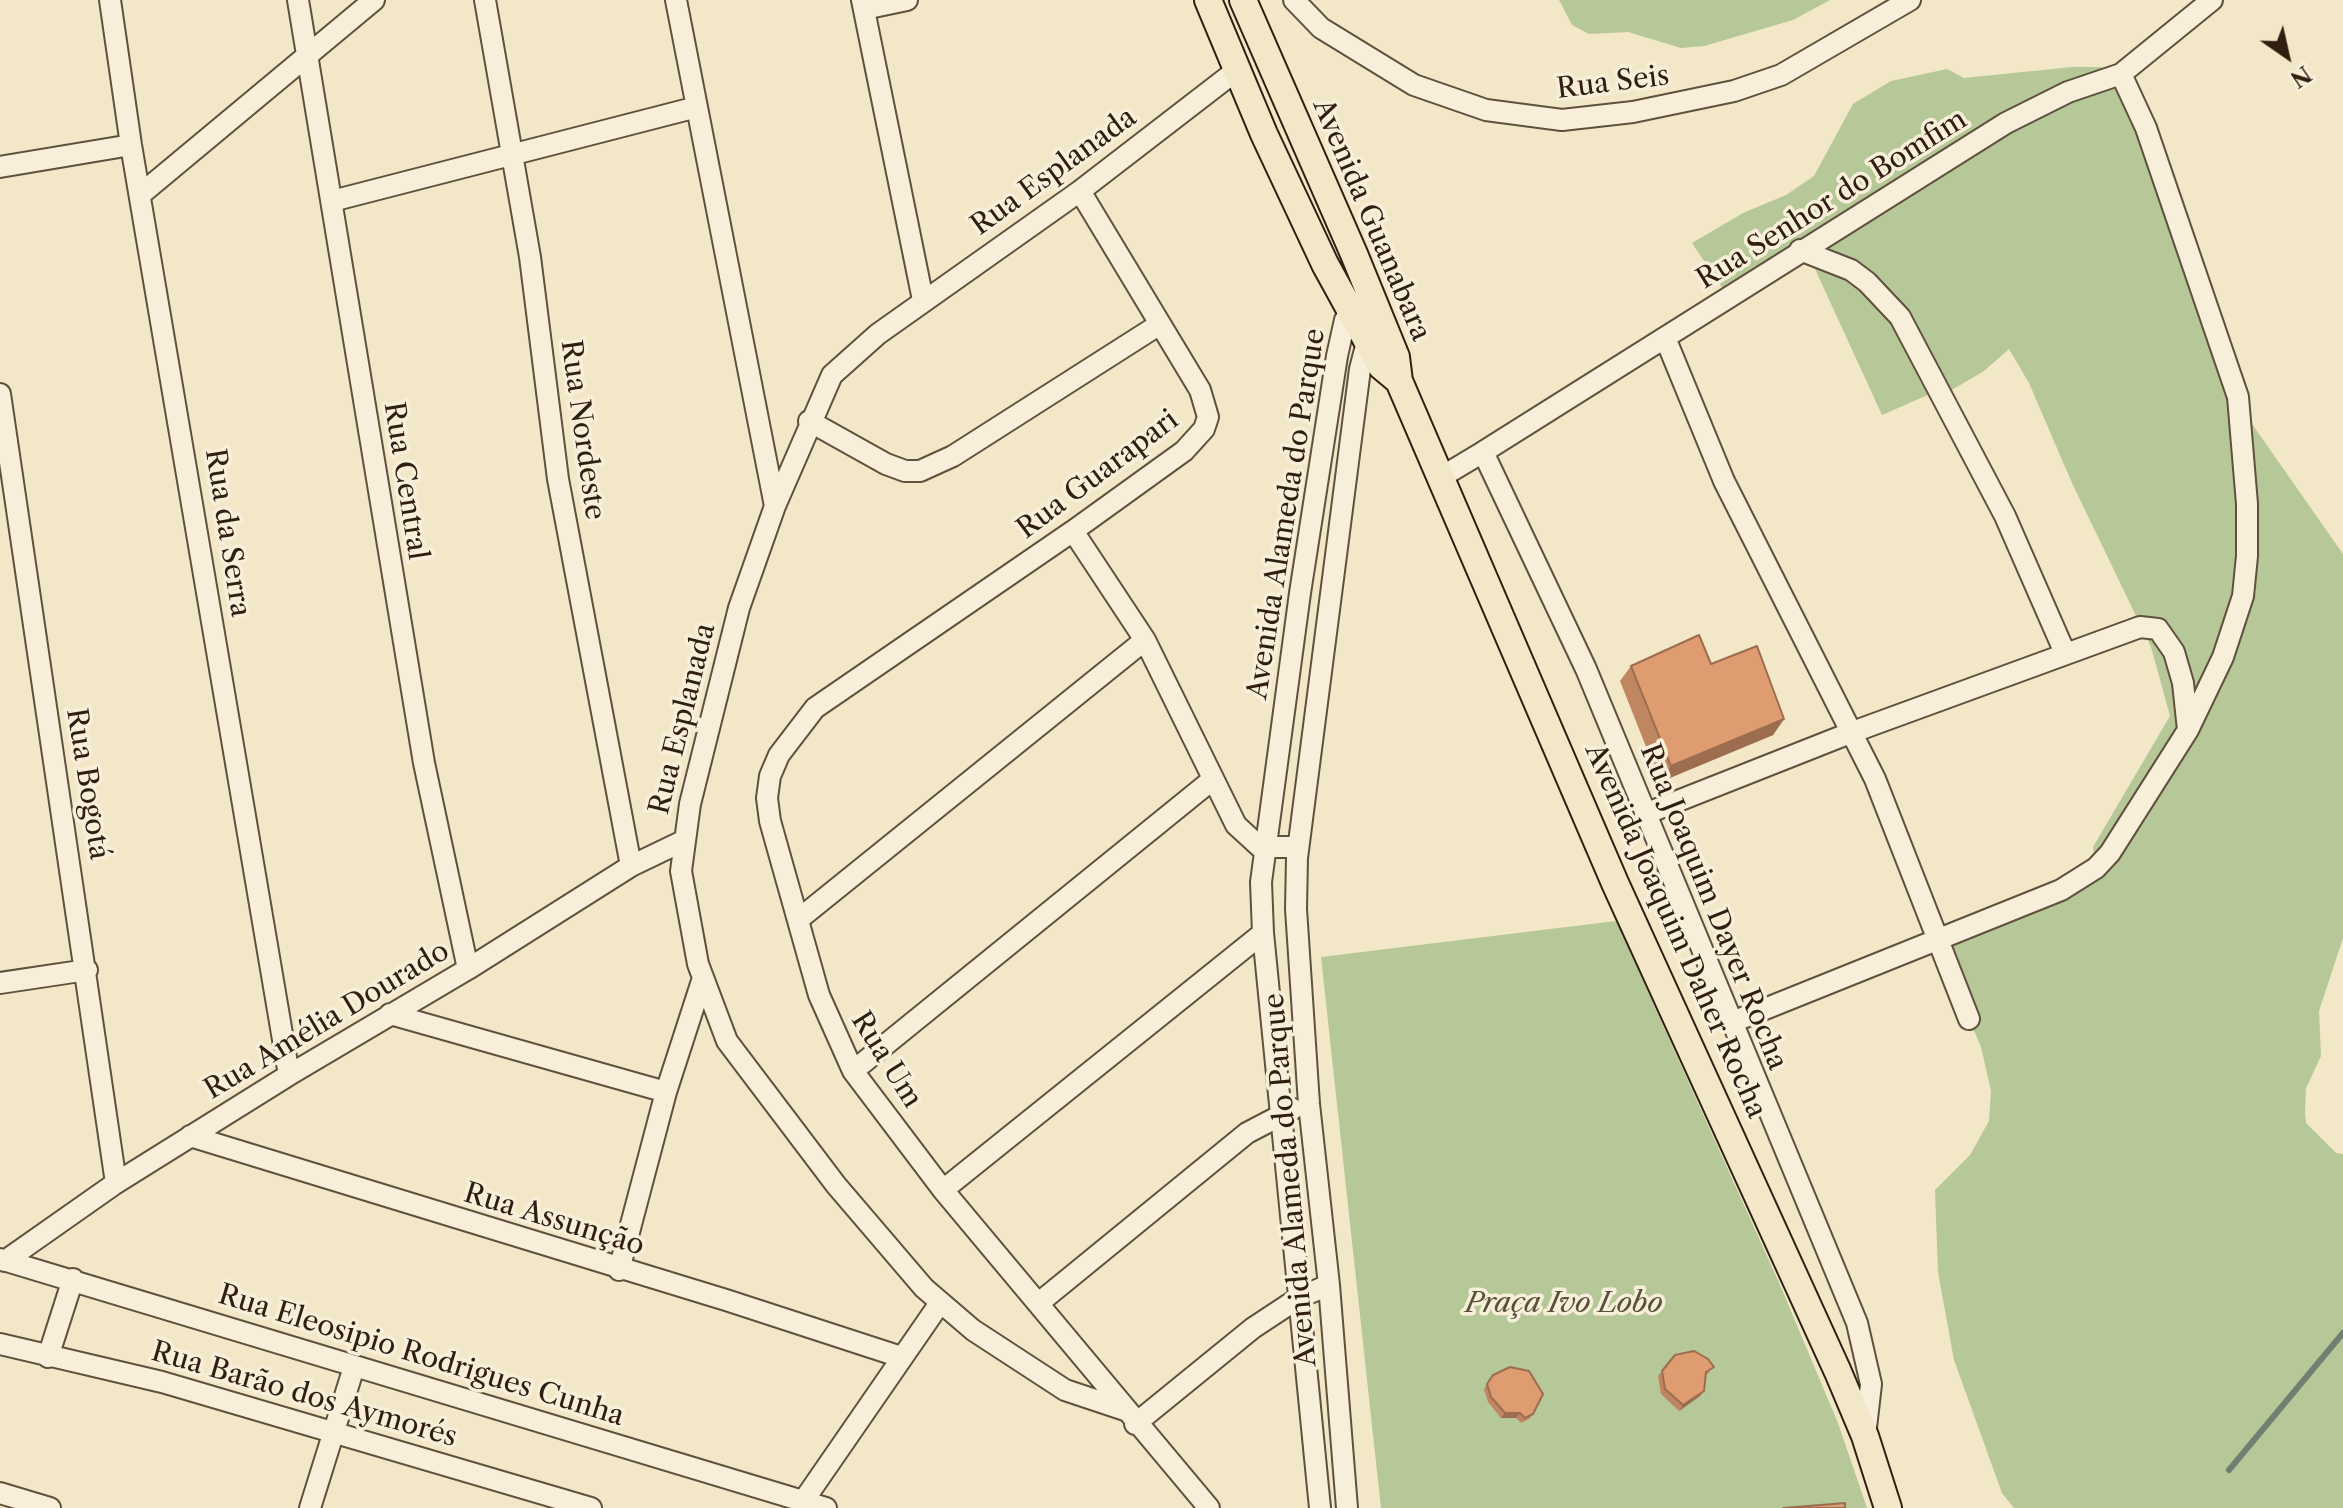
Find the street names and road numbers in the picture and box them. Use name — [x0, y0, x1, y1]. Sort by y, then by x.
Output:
street label: Rua Seis — [1555, 59, 1671, 107]
street label: Avenida Guanabara — [1305, 94, 1437, 346]
street label: Rua Esplanada — [965, 101, 1143, 243]
street label: Rua Senhor do Bomfim — [1691, 103, 1973, 297]
street label: Avenida Alameda do Parque — [1241, 326, 1333, 702]
street label: Rua Nordeste — [553, 338, 611, 522]
street label: Rua Central — [376, 400, 434, 562]
street label: Rua Guarapari — [1011, 403, 1185, 547]
street label: Rua da Serra — [197, 446, 257, 620]
street label: Rua Esplanada — [643, 620, 723, 818]
street label: Rua Bogotá — [58, 706, 116, 862]
street label: Avenida Joaquim Daher Rocha — [1577, 739, 1773, 1123]
street label: Rua Joaquim Dayer Rocha — [1632, 739, 1794, 1075]
street label: Rua Amélia Dourado — [199, 935, 455, 1107]
street label: Avenida Alameda do Parque — [1258, 992, 1324, 1368]
street label: Rua Um — [843, 1006, 929, 1114]
street label: Rua Assunção — [460, 1177, 648, 1263]
street label: Rua Eleosipio Rodrigues Cunha — [214, 1278, 628, 1434]
street label: Rua Barão dos Aymorés — [147, 1335, 461, 1455]

